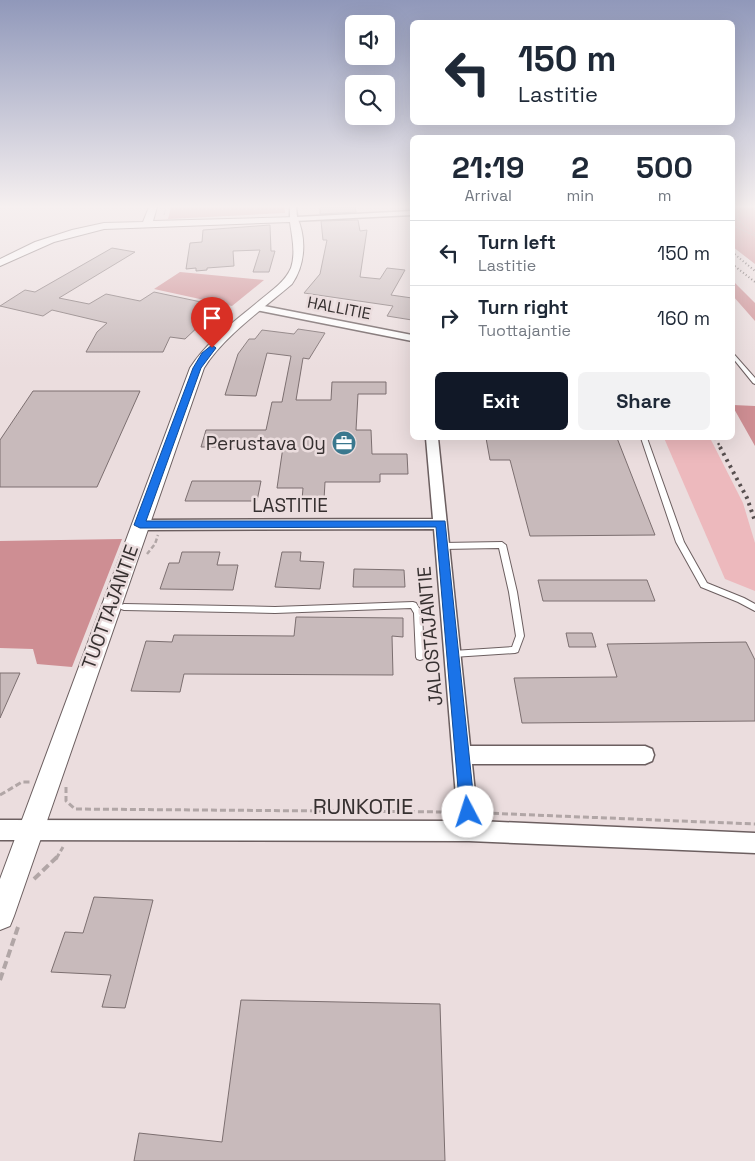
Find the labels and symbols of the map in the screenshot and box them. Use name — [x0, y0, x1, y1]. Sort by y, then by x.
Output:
street label: HALLITIE — [305, 292, 373, 324]
pin — [191, 297, 233, 348]
office icon: Perustava Oy — [331, 430, 357, 456]
place label: Perustava Oy — [206, 431, 326, 456]
street label: LASTITIE — [252, 493, 328, 518]
street label: TUOTTAJANTIE — [76, 541, 144, 673]
street label: JALOSTAJANTIE — [411, 565, 449, 707]
position arrow — [441, 785, 493, 837]
street label: RUNKOTIE — [313, 792, 413, 820]

